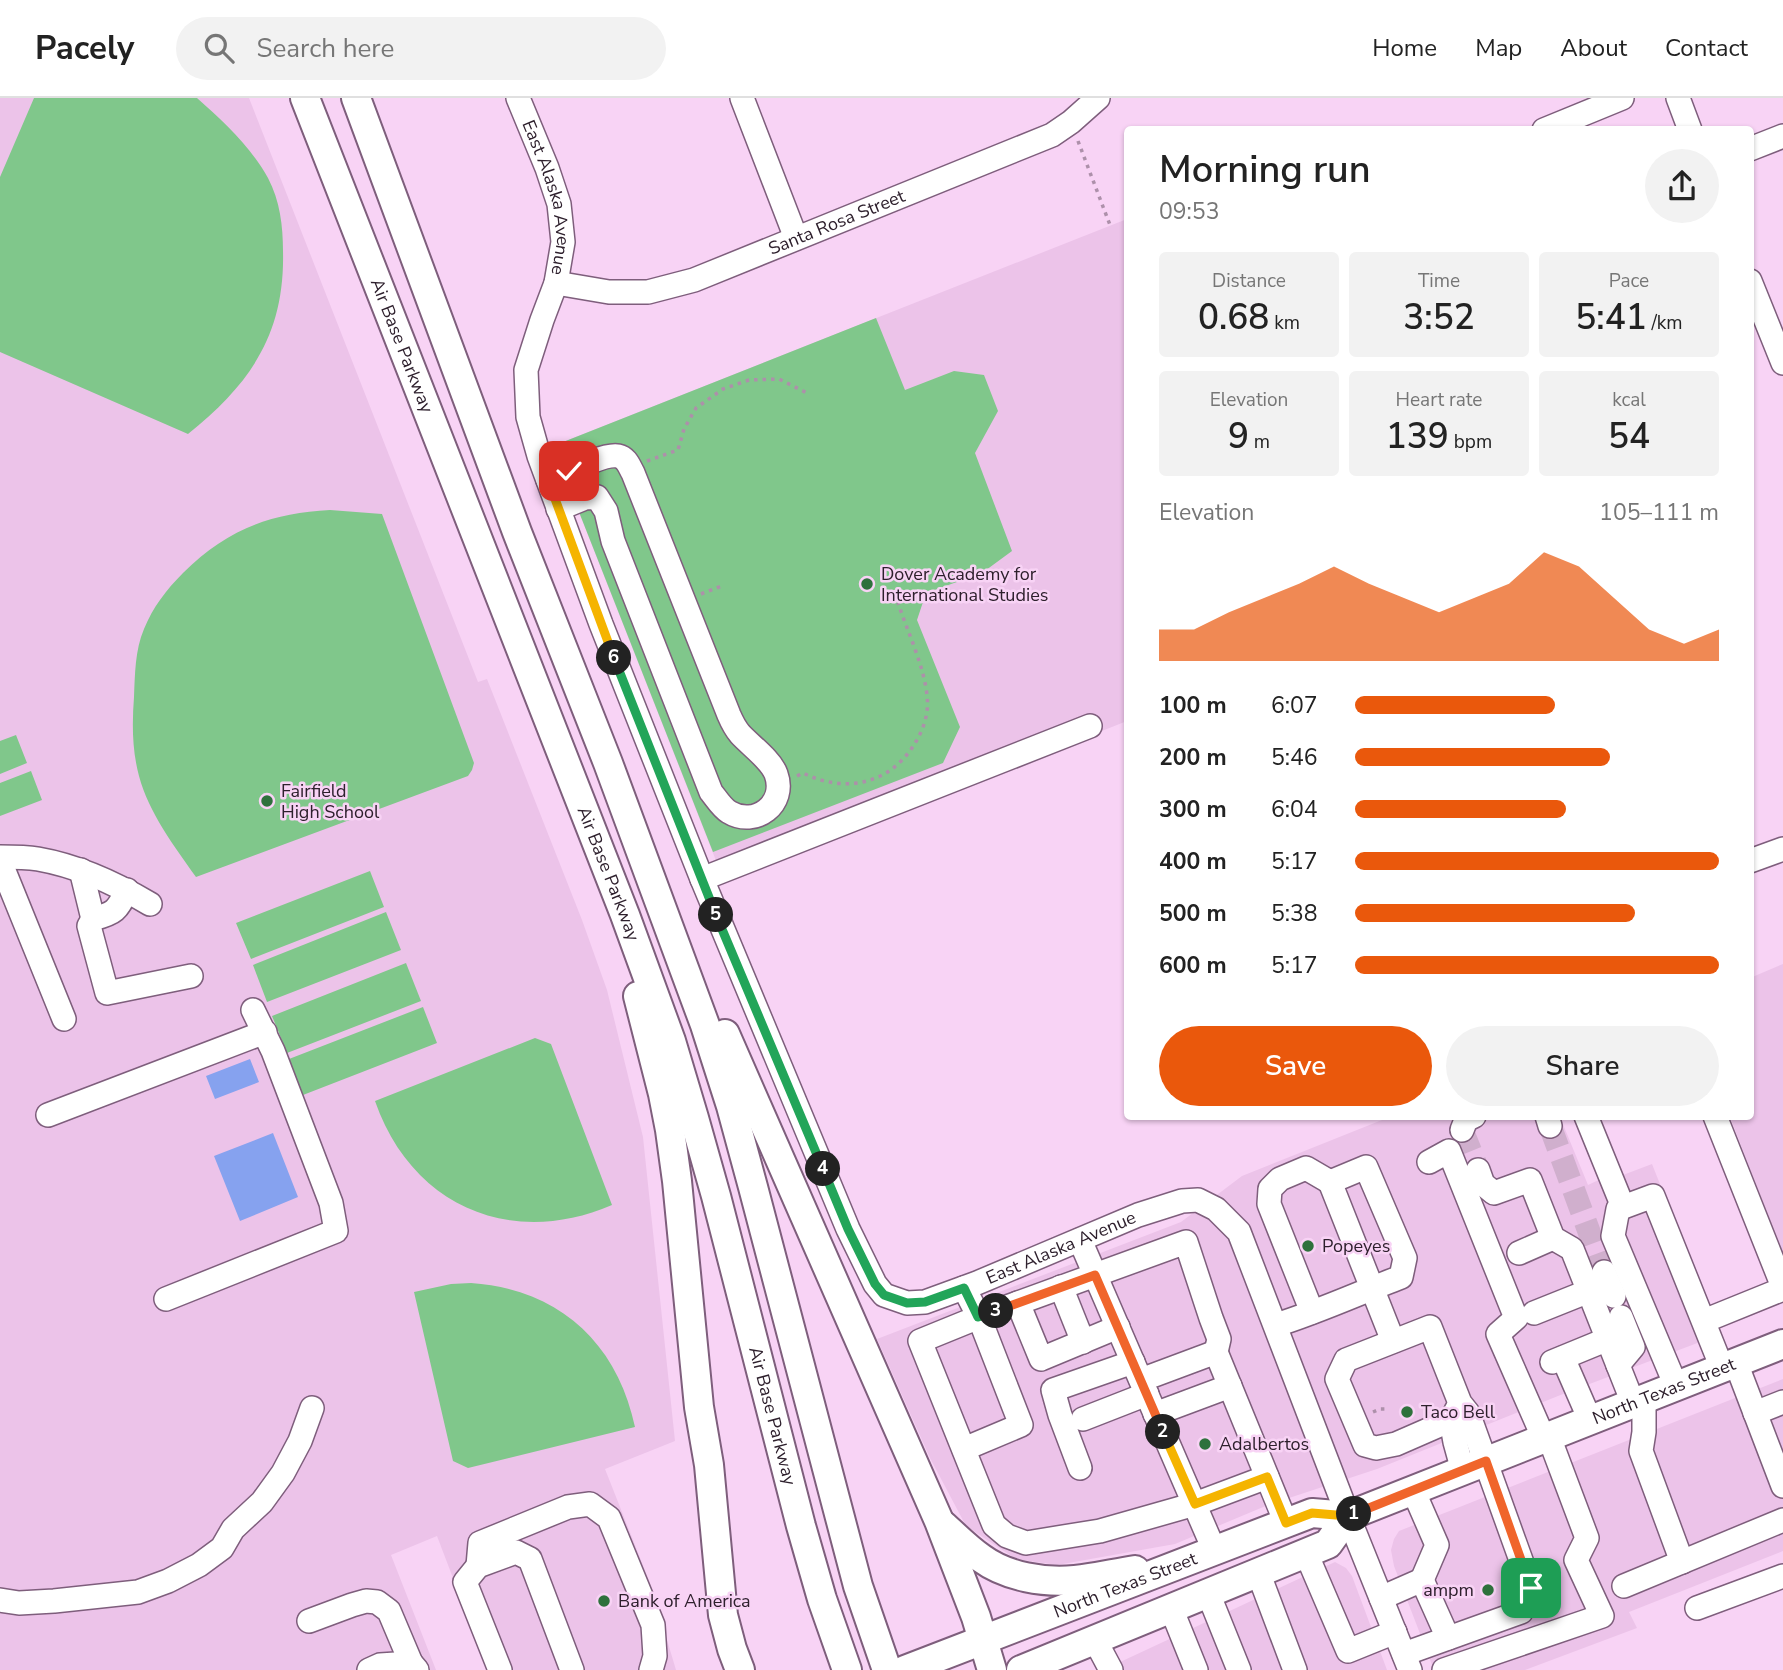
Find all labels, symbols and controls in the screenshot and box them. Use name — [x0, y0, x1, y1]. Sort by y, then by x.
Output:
search box — [176, 17, 666, 80]
text: Pacely — [35, 26, 134, 71]
icon: search — [200, 29, 238, 67]
text: Search here — [256, 31, 394, 66]
text: Home — [1372, 32, 1437, 64]
text: Map — [1475, 32, 1522, 64]
text: About — [1560, 32, 1627, 64]
text: Contact — [1665, 32, 1748, 64]
street label: East Alaska Avenue — [516, 116, 575, 277]
text: Morning run — [1159, 144, 1371, 195]
button: share — [1645, 149, 1719, 223]
street label: Santa Rosa Street — [765, 184, 909, 261]
text: 09:53 — [1159, 196, 1219, 227]
text: Distance — [1212, 268, 1286, 294]
text: Time — [1418, 268, 1460, 294]
text: Pace — [1609, 268, 1649, 294]
street label: Air Base Parkway — [365, 275, 439, 417]
text: 0.68 — [1198, 294, 1269, 341]
text: 3:52 — [1403, 294, 1475, 341]
text: 5:41 — [1575, 294, 1647, 341]
text: km — [1269, 310, 1300, 336]
text: /km — [1647, 310, 1683, 336]
text: Elevation — [1210, 387, 1288, 413]
text: Heart rate — [1396, 387, 1482, 413]
text: kcal — [1612, 387, 1646, 413]
text: 9 — [1228, 413, 1249, 460]
text: 139 — [1386, 413, 1449, 460]
text: 54 — [1608, 413, 1650, 460]
text: m — [1249, 429, 1270, 455]
text: bpm — [1449, 429, 1492, 455]
pin — [539, 441, 599, 501]
icon: check — [550, 452, 588, 490]
text: Elevation — [1159, 497, 1254, 528]
text: 105–111 m — [1599, 497, 1719, 528]
place label: Dover Academy for International Studies — [881, 562, 1048, 607]
marker: Dover Academy for International Studies — [859, 576, 875, 592]
pin: 6 — [596, 640, 632, 676]
text: 6 — [608, 644, 619, 670]
text: 100 m — [1159, 690, 1227, 721]
text: 6:07 — [1271, 690, 1318, 721]
text: 200 m — [1159, 742, 1227, 773]
text: 5:46 — [1271, 742, 1318, 773]
place label: Fairfield High School — [281, 779, 380, 824]
marker: Fairfield High School — [259, 793, 275, 809]
text: 300 m — [1159, 794, 1227, 825]
text: 6:04 — [1271, 794, 1318, 825]
street label: Air Base Parkway — [572, 803, 646, 945]
text: 400 m — [1159, 846, 1227, 877]
text: 5:17 — [1271, 846, 1318, 877]
pin: 5 — [698, 898, 734, 932]
text: 500 m — [1159, 898, 1227, 929]
text: 5:38 — [1271, 898, 1318, 929]
text: 5 — [710, 901, 721, 927]
text: 600 m — [1159, 950, 1227, 981]
text: 5:17 — [1271, 950, 1318, 981]
button: Save — [1159, 1026, 1432, 1106]
button: Share — [1446, 1026, 1719, 1106]
pin: 4 — [806, 1152, 840, 1186]
text: 4 — [817, 1155, 828, 1181]
street label: East Alaska Avenue — [982, 1205, 1139, 1290]
place label: Popeyes — [1322, 1234, 1390, 1258]
marker: Popeyes — [1300, 1238, 1316, 1254]
pin: 3 — [978, 1294, 1014, 1328]
text: 3 — [990, 1297, 1001, 1323]
street label: Air Base Parkway — [743, 1344, 802, 1489]
street label: North Texas Street — [1589, 1352, 1740, 1430]
place label: Taco Bell — [1421, 1400, 1496, 1424]
marker: Taco Bell — [1399, 1404, 1415, 1420]
pin: 2 — [1146, 1414, 1180, 1450]
text: 2 — [1157, 1418, 1168, 1444]
place label: Adalbertos — [1219, 1432, 1309, 1456]
marker: Adalbertos — [1197, 1436, 1213, 1452]
pin: 1 — [1336, 1496, 1372, 1532]
text: 1 — [1348, 1500, 1359, 1526]
street label: North Texas Street — [1050, 1546, 1201, 1624]
pin — [1501, 1558, 1561, 1618]
icon: arrive — [1512, 1569, 1550, 1607]
place label: ampm — [1423, 1578, 1474, 1602]
marker: ampm — [1480, 1582, 1496, 1598]
place label: Bank of America — [618, 1589, 751, 1613]
marker: Bank of America — [596, 1593, 612, 1609]

